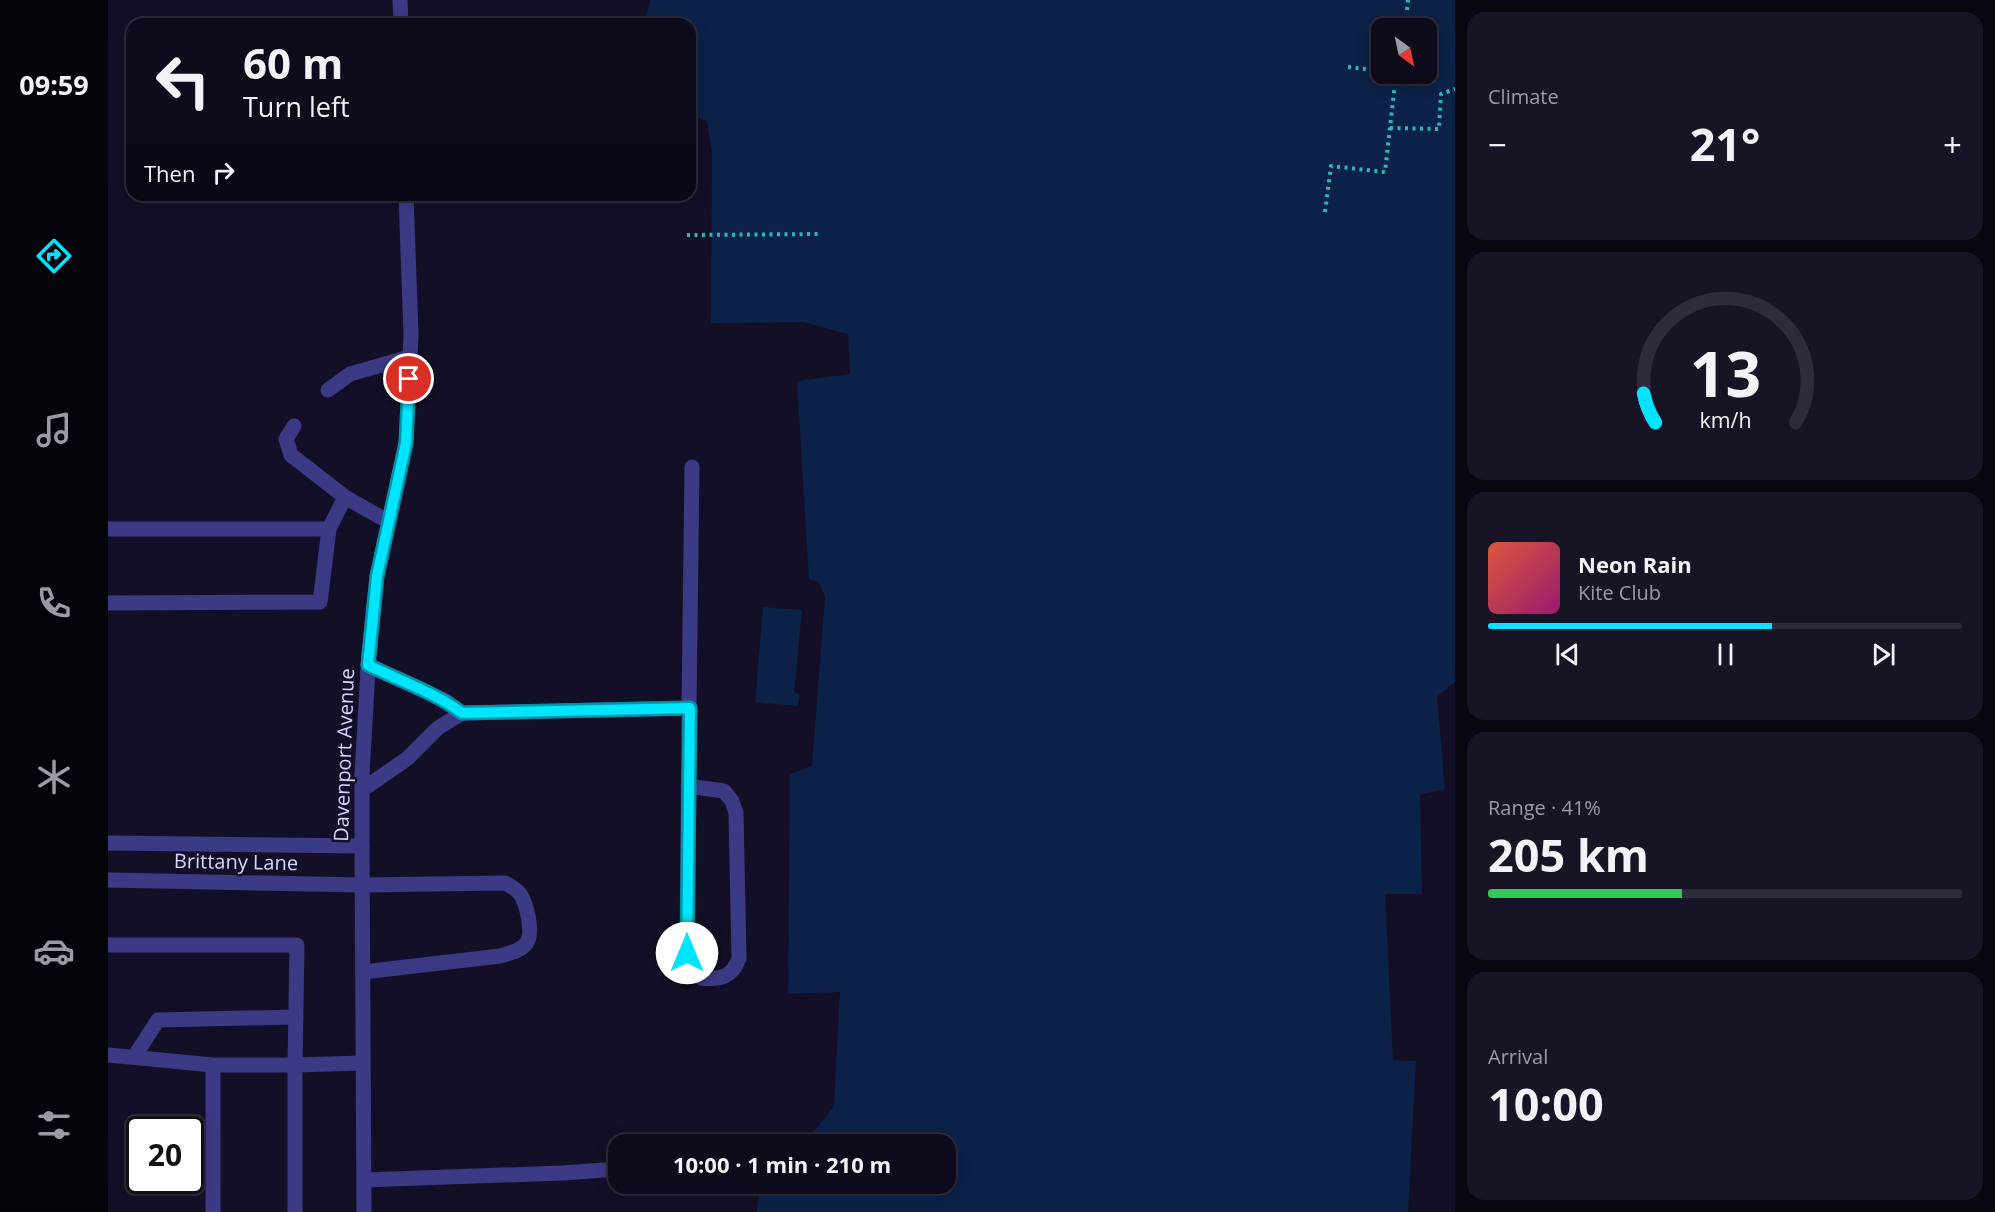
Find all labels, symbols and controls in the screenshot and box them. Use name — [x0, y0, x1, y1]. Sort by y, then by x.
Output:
north arrow — [1371, 18, 1437, 84]
map controls — [1371, 18, 1437, 84]
text: 60 m — [243, 34, 343, 91]
icon: left — [144, 42, 222, 120]
text: 09:59 — [19, 66, 89, 103]
text: Climate — [1488, 83, 1559, 110]
text: Turn left — [243, 88, 350, 125]
text: 21° — [1690, 113, 1760, 174]
text: − — [1488, 122, 1507, 167]
text: + — [1943, 122, 1962, 167]
icon: right — [207, 156, 240, 189]
text: Then — [144, 158, 195, 188]
icon: directions — [33, 235, 75, 277]
text: 13 — [1689, 330, 1761, 415]
pin — [383, 353, 434, 404]
icon: arrive — [392, 362, 425, 395]
text: km/h — [1699, 405, 1751, 434]
icon: music — [33, 409, 75, 451]
text: Neon Rain — [1578, 549, 1692, 579]
text: Kite Club — [1578, 579, 1661, 606]
icon: phone — [33, 582, 75, 624]
icon: previous — [1551, 638, 1584, 671]
icon: pause — [1709, 638, 1742, 671]
icon: next — [1867, 638, 1900, 671]
street label: Davenport Avenue — [327, 668, 360, 842]
icon: climate — [33, 756, 75, 798]
text: Range · 41% — [1488, 794, 1601, 821]
text: 205 km — [1488, 824, 1649, 885]
street label: Brittany Lane — [174, 847, 298, 876]
position arrow — [655, 921, 719, 985]
icon: car — [33, 930, 75, 972]
text: Arrival — [1488, 1043, 1548, 1070]
text: 10:00 — [1488, 1073, 1604, 1134]
icon: filters — [33, 1104, 75, 1146]
speed limit sign: 20 — [126, 1116, 204, 1194]
text: 10:00 · 1 min · 210 m — [673, 1149, 891, 1179]

